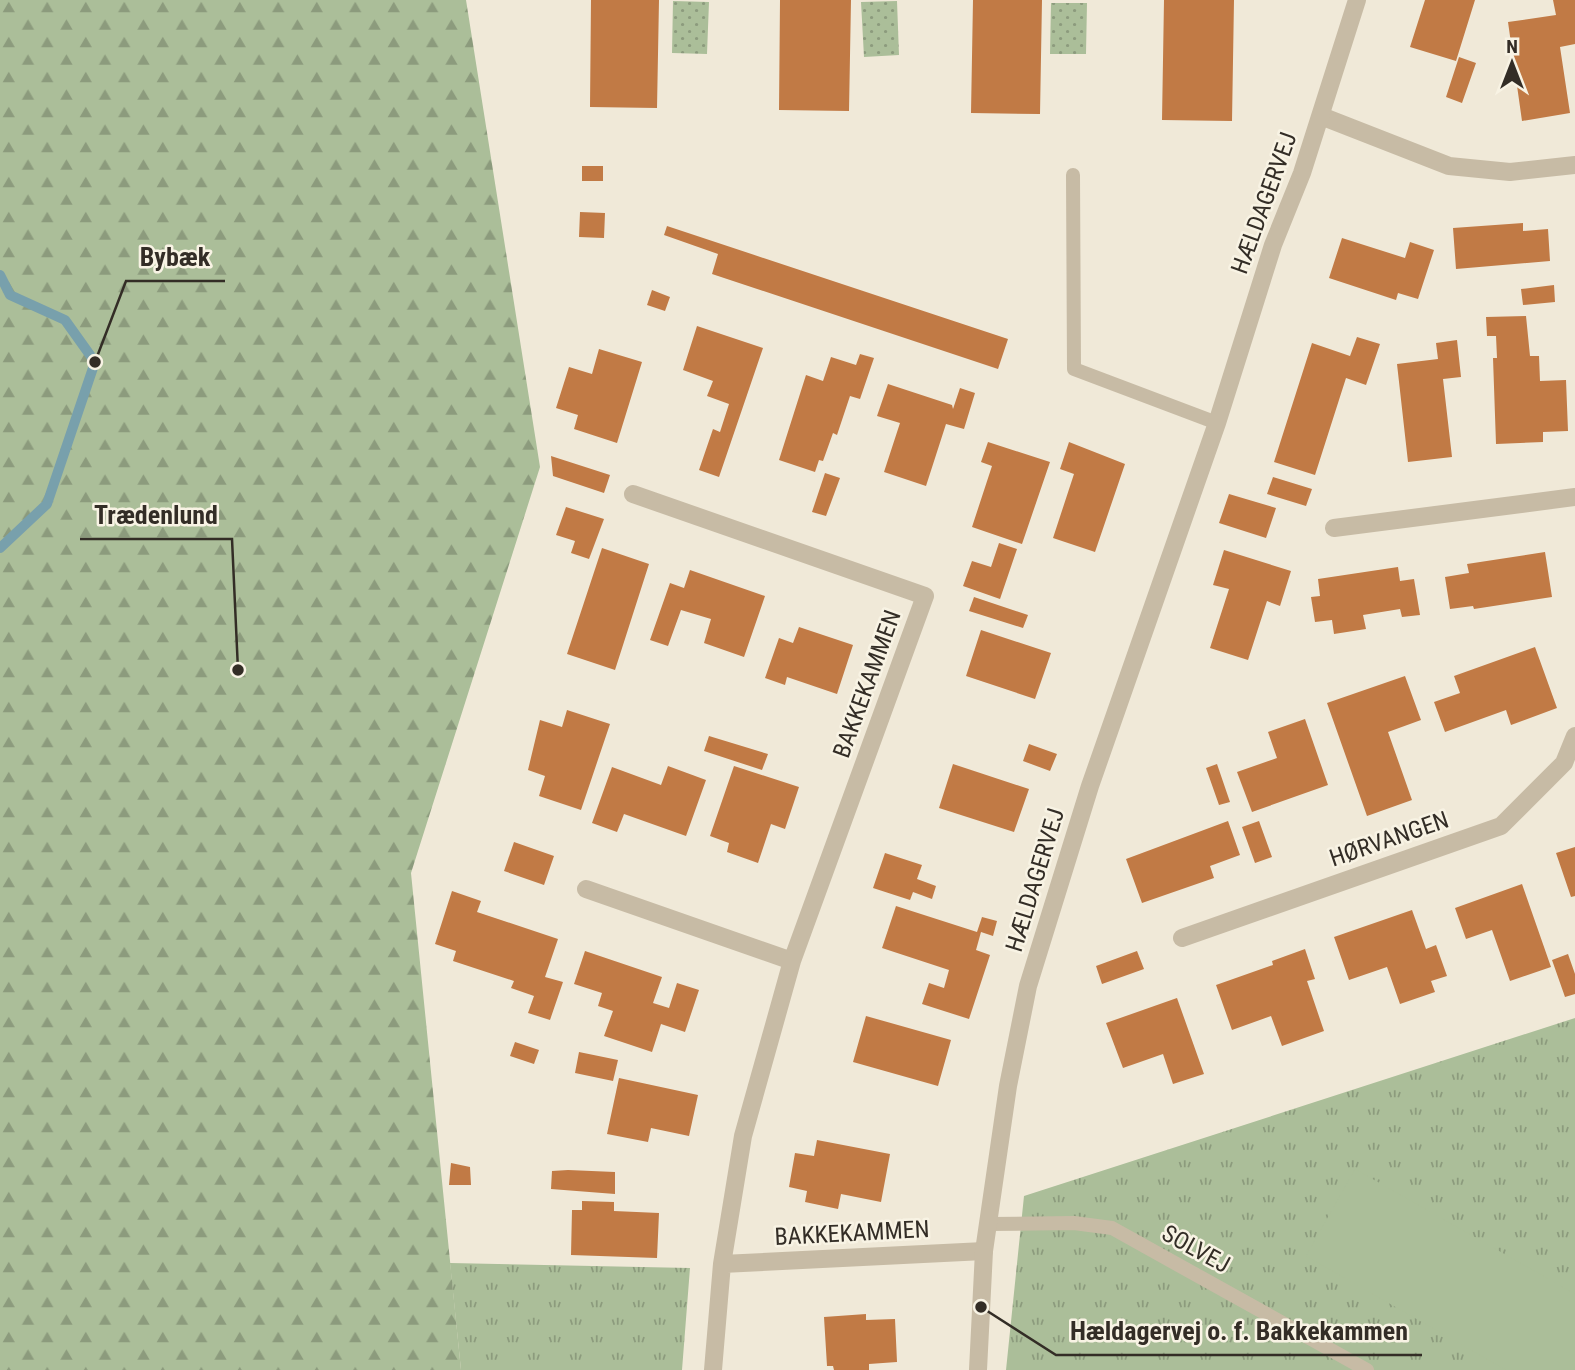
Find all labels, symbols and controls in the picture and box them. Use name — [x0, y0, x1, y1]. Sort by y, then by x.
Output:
north arrow — [1477, 28, 1547, 98]
text: N — [1506, 35, 1518, 58]
street label: HÆLDAGERVEJ — [1225, 128, 1303, 278]
callout: Bybæk — [126, 234, 225, 281]
text: Bybæk — [140, 242, 211, 272]
callout: Trædenlund — [80, 492, 232, 539]
text: Trædenlund — [94, 500, 218, 530]
street label: BAKKEKAMMEN — [827, 606, 907, 762]
street label: HÆLDAGERVEJ — [1000, 805, 1070, 955]
street label: HØRVANGEN — [1326, 806, 1452, 872]
street label: BAKKEKAMMEN — [774, 1215, 930, 1251]
street label: SOLVEJ — [1157, 1219, 1235, 1279]
callout: Hældagervej o. f. Bakkekammen — [1056, 1308, 1422, 1355]
text: Hældagervej o. f. Bakkekammen — [1070, 1316, 1408, 1346]

